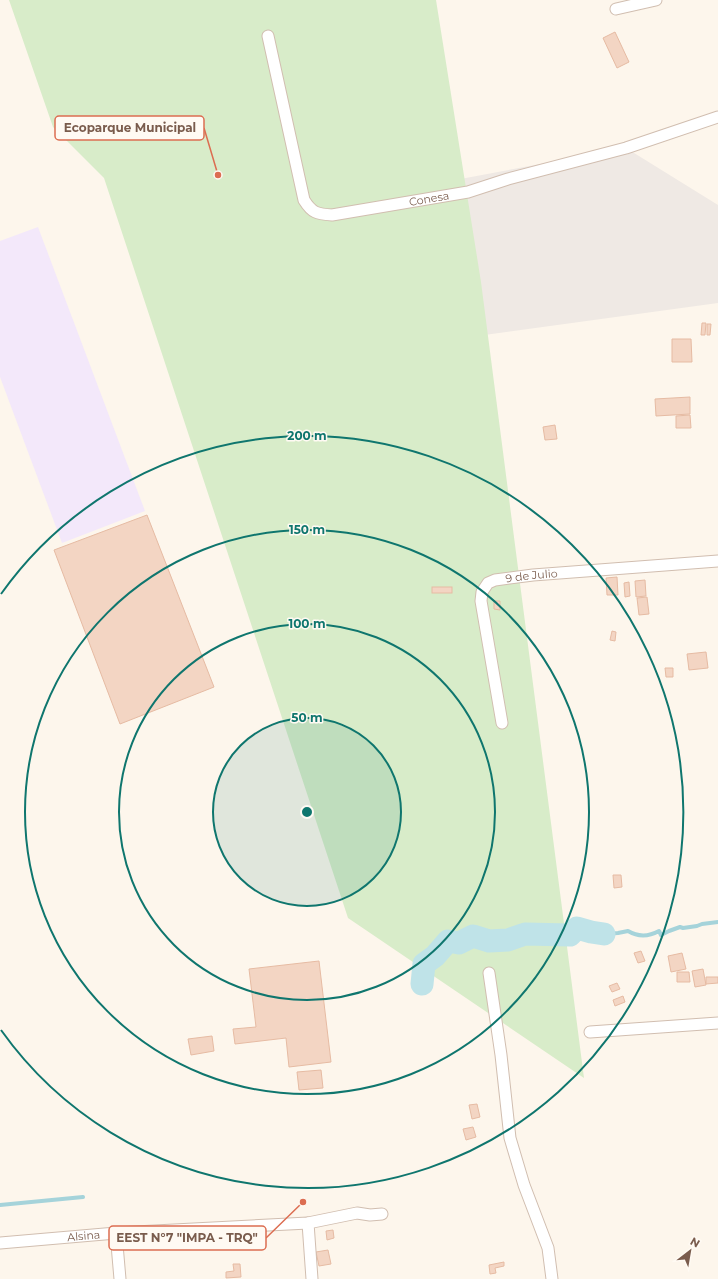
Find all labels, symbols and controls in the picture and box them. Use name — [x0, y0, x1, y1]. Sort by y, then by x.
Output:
callout: Ecoparque Municipal — [55, 116, 204, 140]
text: Ecoparque Municipal — [64, 120, 196, 135]
street label: Conesa — [408, 188, 450, 209]
text: 200 m — [287, 428, 327, 443]
text: 150 m — [289, 522, 325, 537]
street label: 9 de Julio — [505, 566, 558, 586]
text: 100 m — [289, 616, 325, 631]
text: 50 m — [291, 710, 323, 725]
centre of rings — [300, 805, 314, 819]
callout: EEST N°7 "IMPA - TRQ" — [109, 1226, 266, 1250]
street label: Alsina — [67, 1227, 101, 1244]
text: EEST N°7 "IMPA - TRQ" — [116, 1230, 258, 1245]
north arrow — [670, 1231, 710, 1271]
text: N — [688, 1234, 703, 1251]

